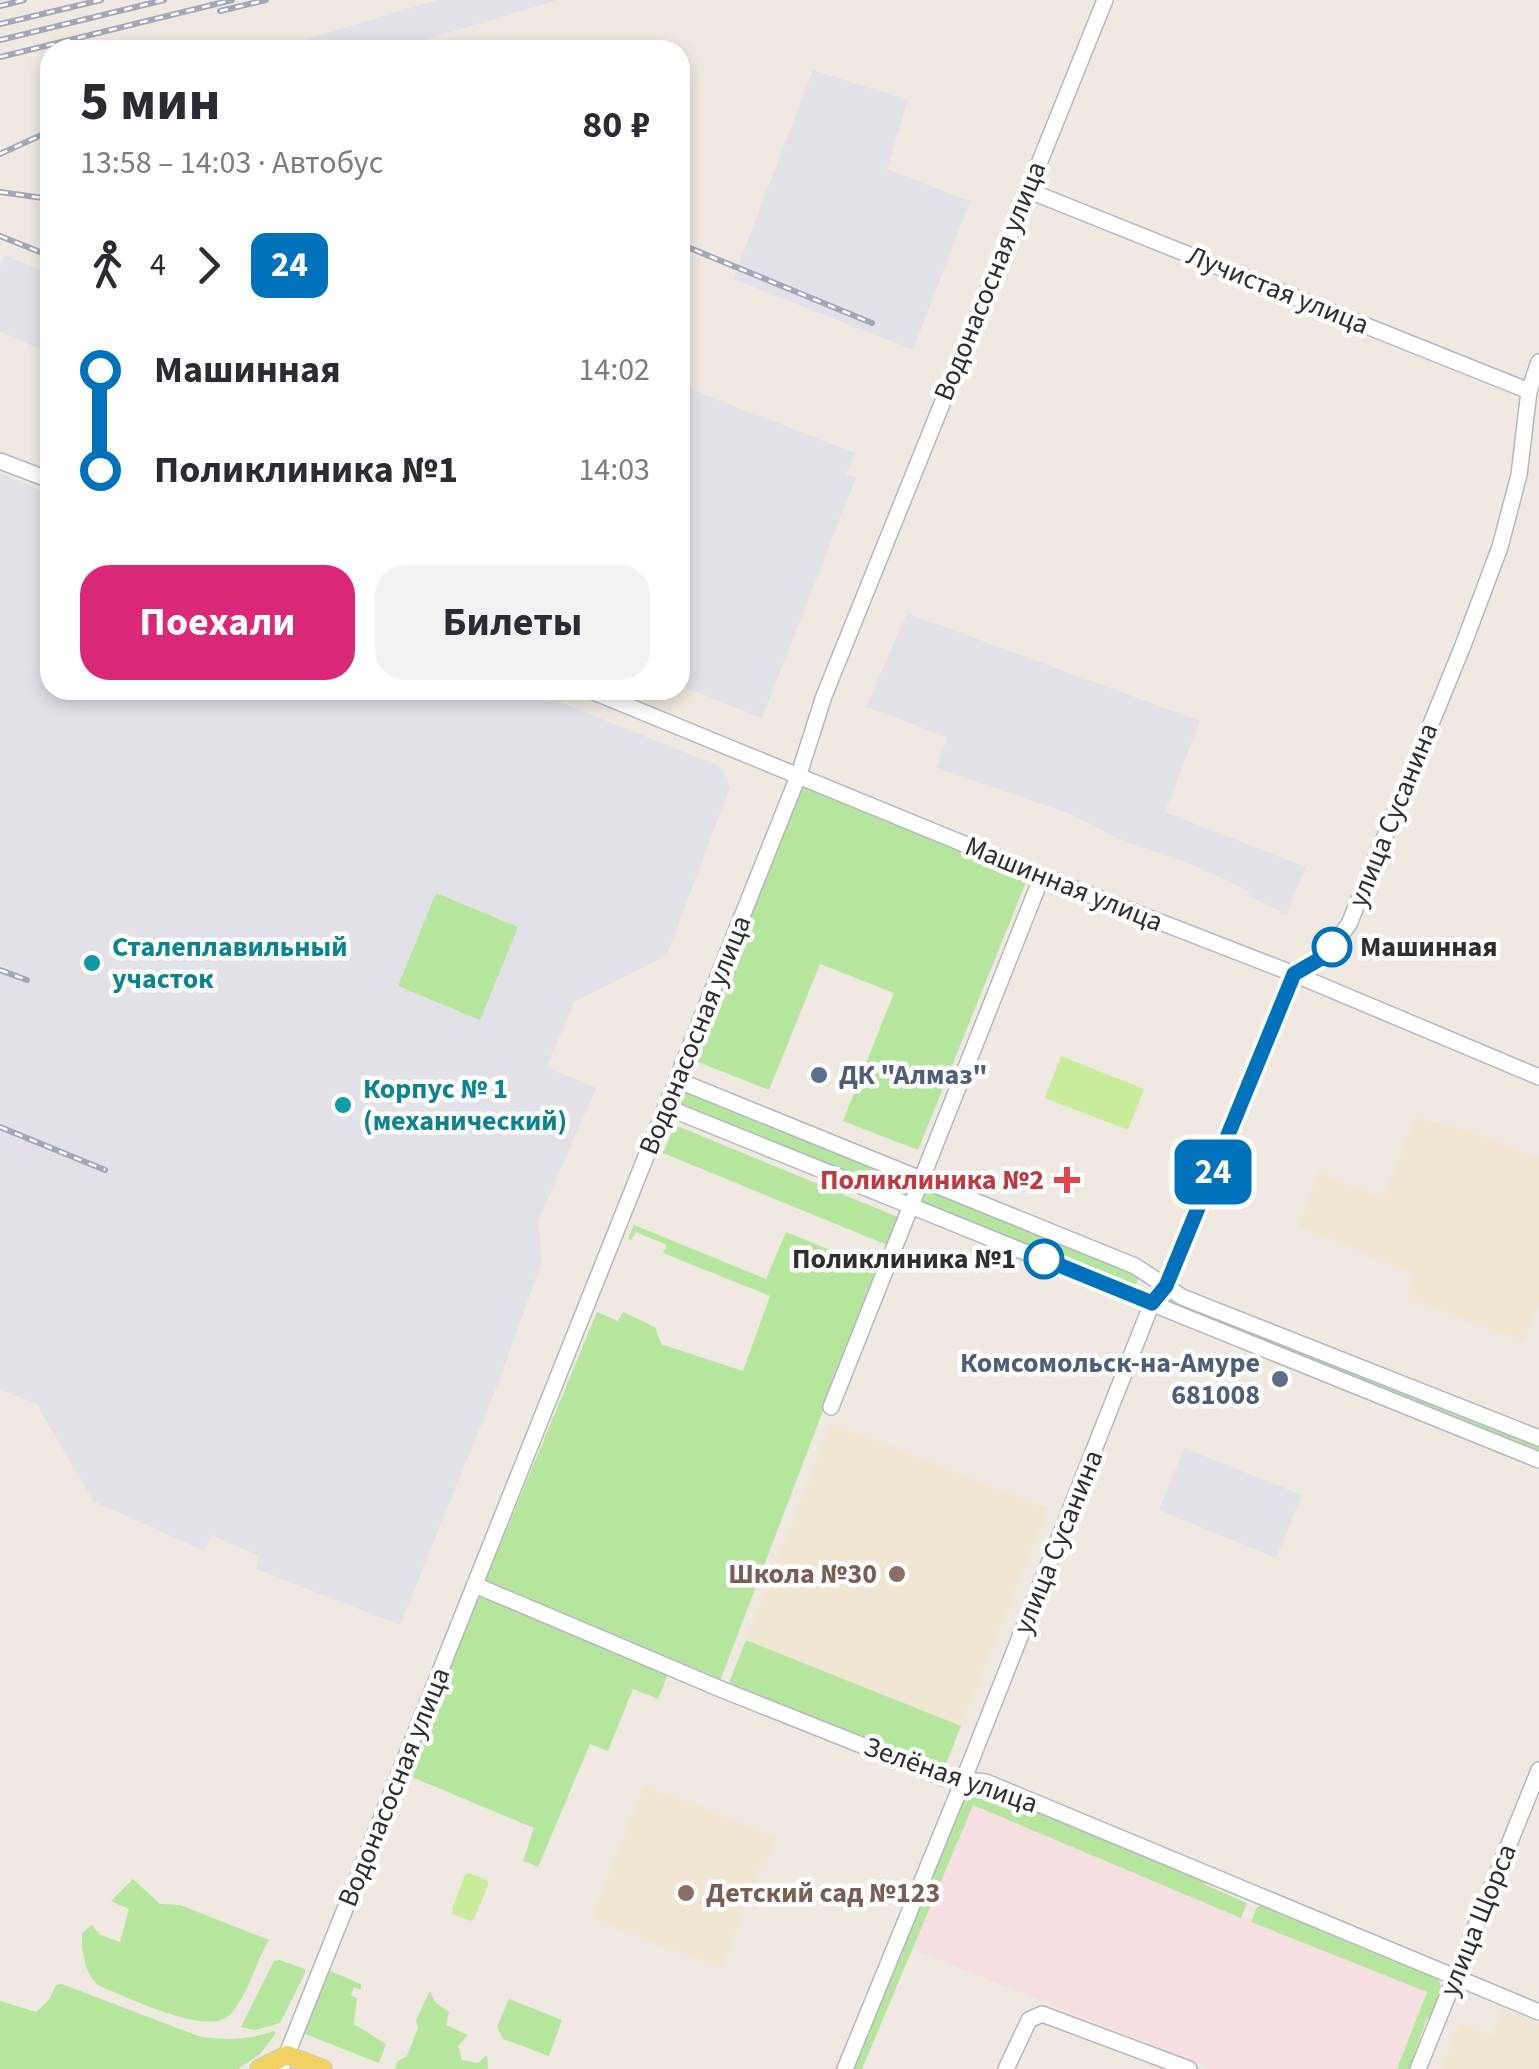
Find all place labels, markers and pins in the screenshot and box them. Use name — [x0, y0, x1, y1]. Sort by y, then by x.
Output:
place label: Сталеплавильный участок — [112, 927, 348, 999]
place label: Машинная — [1360, 927, 1498, 967]
marker: Машинная — [1313, 928, 1351, 966]
marker: Сталеплавильный участок — [81, 952, 103, 974]
place label: ДК "Алмаз" — [839, 1055, 988, 1095]
marker: ДК "Алмаз" — [808, 1064, 830, 1086]
place label: Корпус № 1 (механический) — [363, 1069, 567, 1141]
marker: Корпус № 1 (механический) — [332, 1094, 354, 1116]
place label: Поликлиника №2 — [820, 1160, 1044, 1200]
marker: Поликлиника №2 — [1054, 1167, 1080, 1193]
place label: Поликлиника №1 — [792, 1239, 1016, 1279]
marker: Поликлиника №1 — [1025, 1240, 1063, 1278]
place label: Комсомольск-на-Амуре 681008 — [960, 1343, 1260, 1415]
marker: Комсомольск-на-Амуре 681008 — [1269, 1368, 1291, 1390]
place label: Школа №30 — [728, 1554, 877, 1594]
marker: Школа №30 — [886, 1563, 908, 1585]
place label: Детский сад №123 — [706, 1873, 940, 1913]
marker: Детский сад №123 — [675, 1882, 697, 1904]

